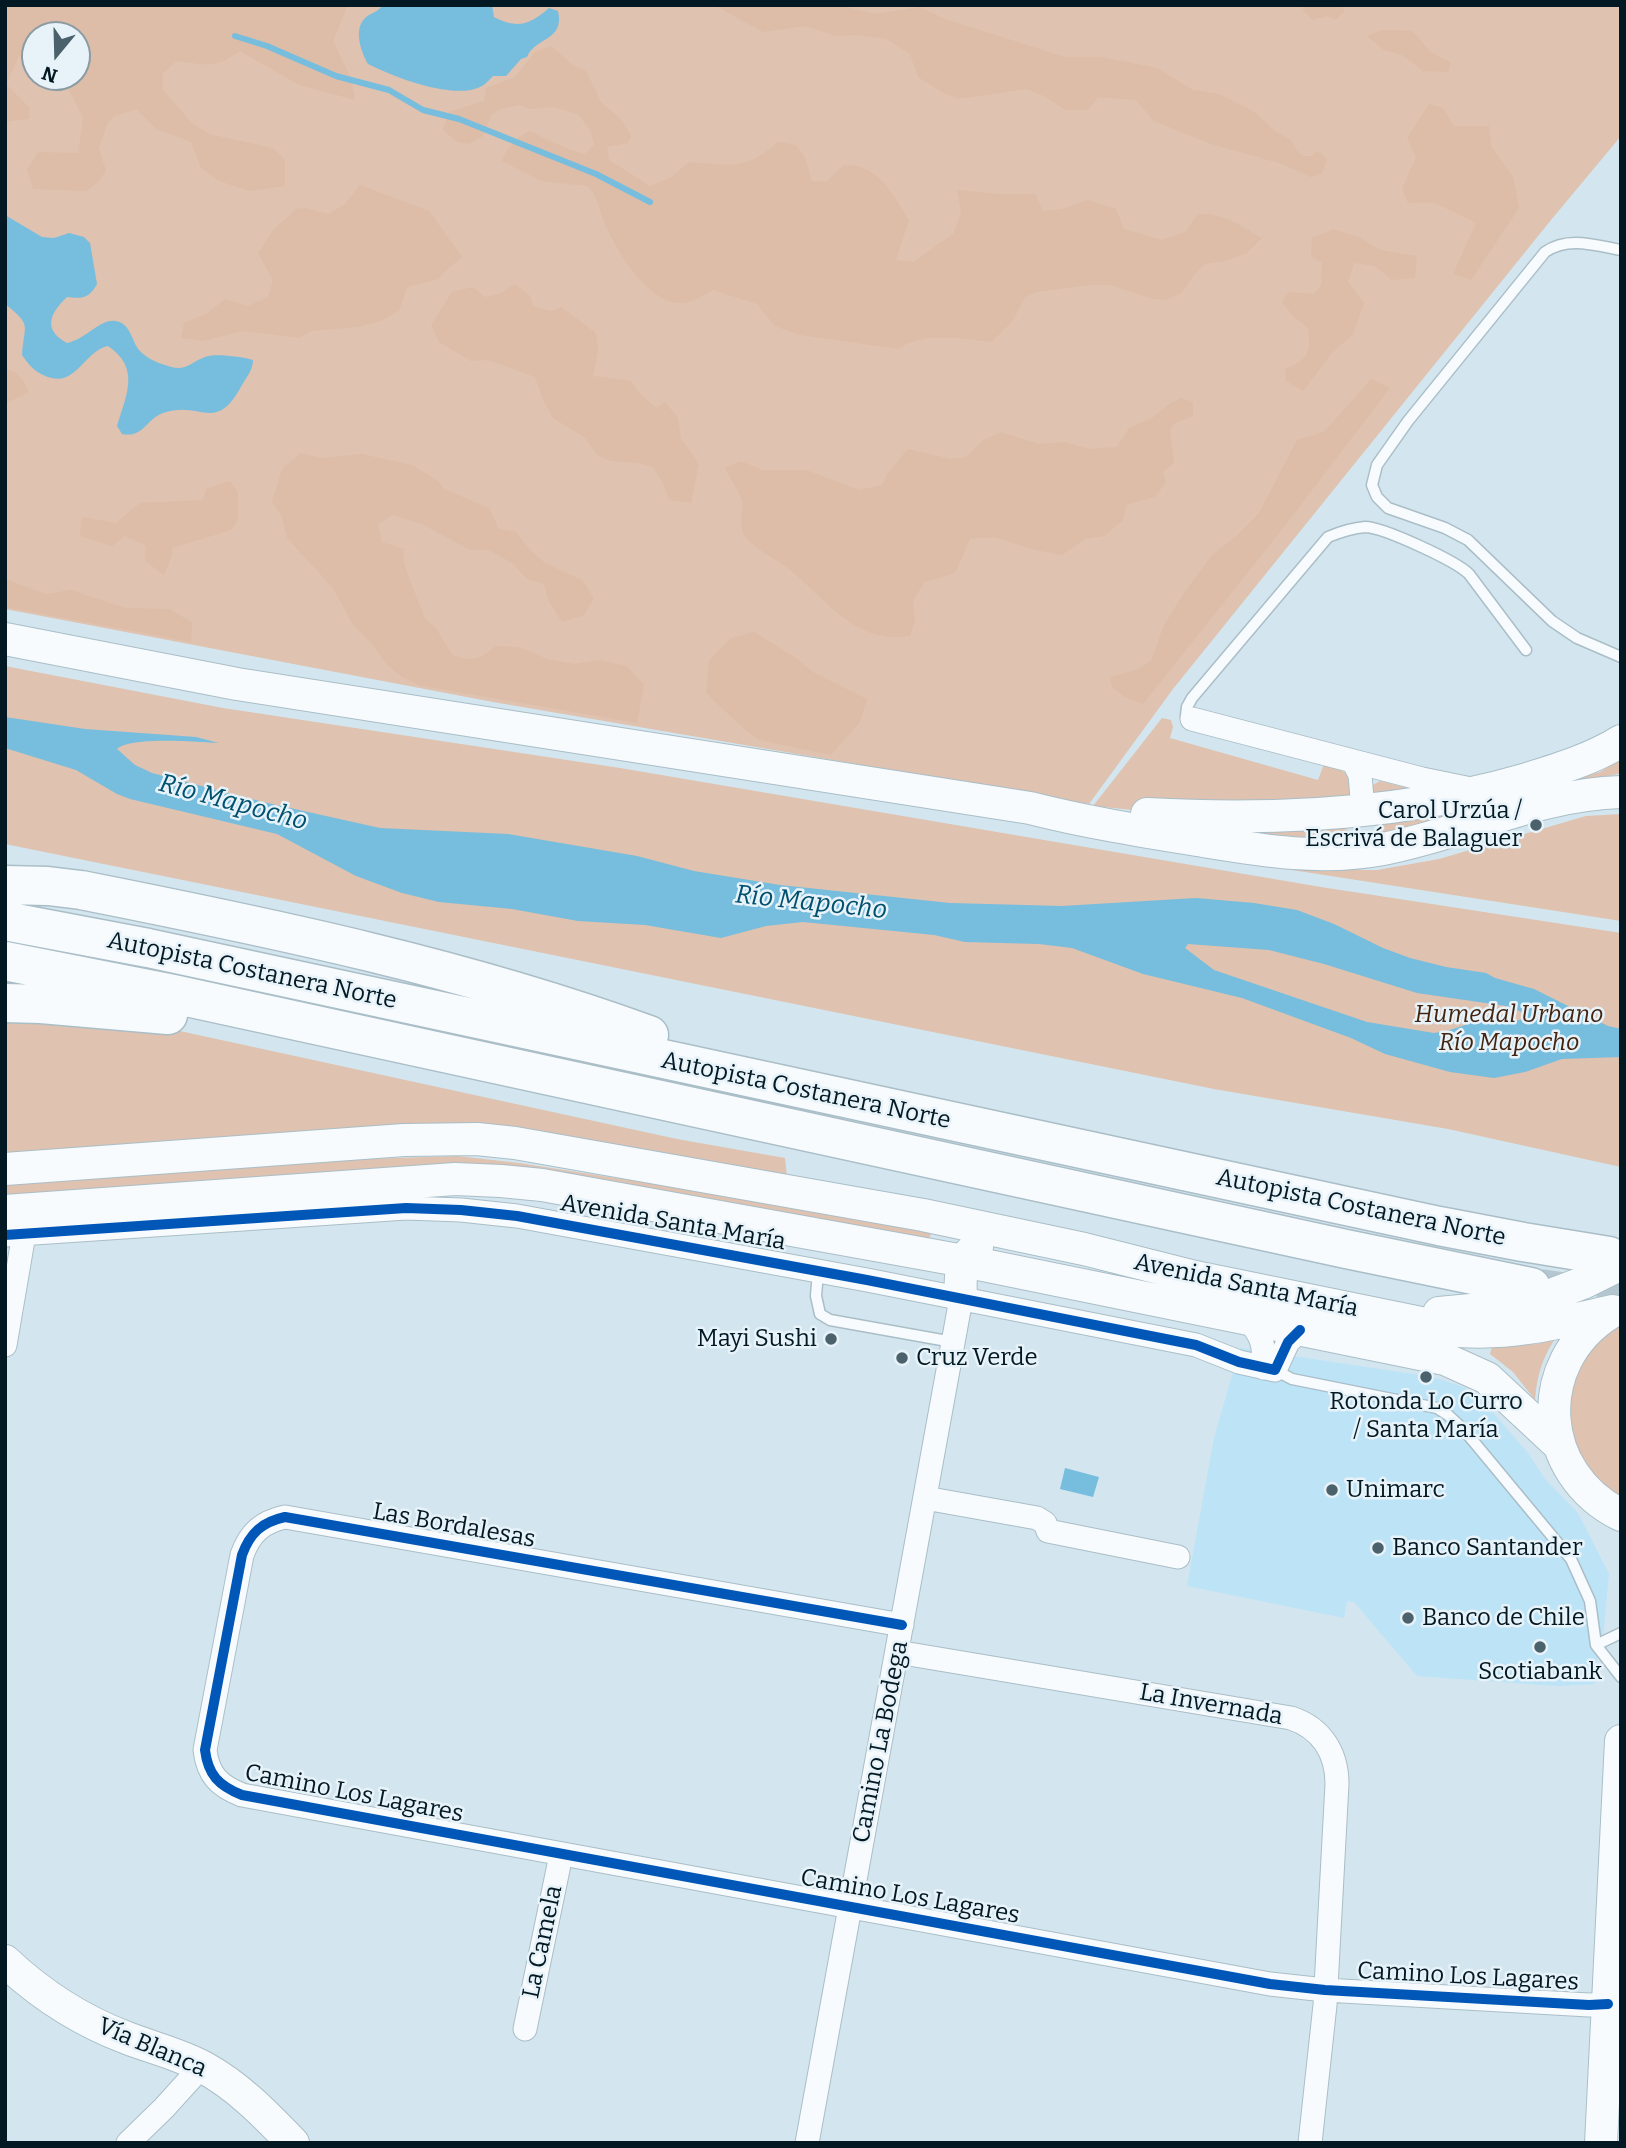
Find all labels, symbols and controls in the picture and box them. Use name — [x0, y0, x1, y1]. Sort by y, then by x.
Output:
north arrow — [21, 21, 91, 91]
text: N — [39, 61, 60, 88]
water label: Río Mapocho — [155, 768, 311, 838]
place label: Carol Urzúa / Escrivá de Balaguer — [1305, 797, 1522, 853]
marker: Carol Urzúa / Escrivá de Balaguer — [1528, 817, 1544, 833]
water label: Río Mapocho — [734, 880, 888, 926]
street label: Autopista Costanera Norte — [105, 926, 399, 1016]
park label: Humedal Urbano Río Mapocho — [1415, 1001, 1603, 1057]
street label: Autopista Costanera Norte — [659, 1046, 953, 1136]
street label: Autopista Costanera Norte — [1214, 1163, 1508, 1253]
street label: Avenida Santa María — [558, 1189, 788, 1257]
street label: Avenida Santa María — [1131, 1248, 1361, 1324]
place label: Mayi Sushi — [697, 1325, 817, 1353]
marker: Mayi Sushi — [823, 1331, 839, 1347]
place label: Cruz Verde — [916, 1344, 1038, 1372]
marker: Cruz Verde — [894, 1350, 910, 1366]
marker: Rotonda Lo Curro / Santa María — [1418, 1369, 1434, 1385]
place label: Rotonda Lo Curro / Santa María — [1329, 1388, 1523, 1444]
place label: Unimarc — [1346, 1476, 1445, 1504]
marker: Unimarc — [1324, 1482, 1340, 1498]
street label: Las Bordalesas — [370, 1498, 538, 1554]
place label: Banco Santander — [1392, 1534, 1583, 1562]
marker: Banco Santander — [1370, 1540, 1386, 1556]
place label: Banco de Chile — [1422, 1604, 1585, 1632]
marker: Banco de Chile — [1400, 1610, 1416, 1626]
street label: Camino La Bodega — [847, 1638, 915, 1846]
marker: Scotiabank — [1532, 1639, 1548, 1655]
place label: Scotiabank — [1478, 1658, 1602, 1686]
street label: La Invernada — [1137, 1678, 1285, 1732]
street label: Camino Los Lagares — [242, 1759, 466, 1829]
street label: Camino Los Lagares — [798, 1864, 1022, 1930]
street label: La Camela — [517, 1883, 569, 2001]
street label: Camino Los Lagares — [1356, 1957, 1580, 1997]
street label: Vía Blanca — [93, 2012, 211, 2084]

